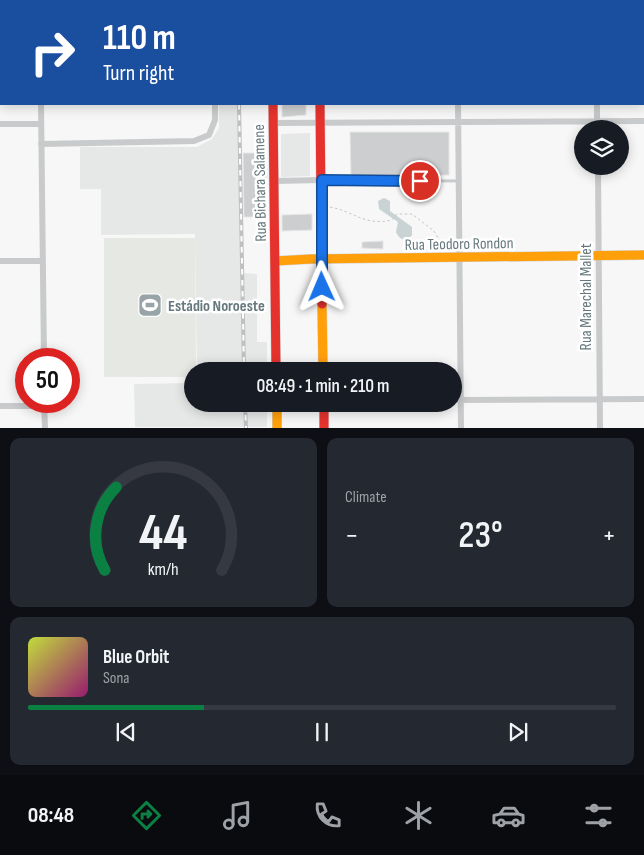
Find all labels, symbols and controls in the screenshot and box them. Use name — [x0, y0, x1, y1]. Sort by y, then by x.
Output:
text: 110 m — [103, 17, 176, 60]
icon: right — [20, 20, 85, 85]
text: Turn right — [103, 60, 174, 87]
map controls — [574, 120, 629, 175]
button: layers — [574, 120, 629, 175]
street label: Rua Bichara Salamene — [250, 124, 271, 242]
pin — [399, 160, 441, 202]
icon: arrive — [406, 167, 434, 195]
street label: Rua Teodoro Rondon — [404, 234, 514, 255]
street label: Rua Marechal Mallet — [577, 243, 596, 351]
position arrow — [295, 260, 347, 312]
sports icon: Estádio Noroeste — [137, 292, 163, 318]
place label: Estádio Noroeste — [168, 297, 265, 316]
speed limit sign: 50 — [15, 348, 80, 413]
text: 08:49 · 1 min · 210 m — [256, 375, 390, 398]
text: Climate — [345, 488, 387, 507]
text: 44 — [139, 502, 188, 565]
text: 23° — [458, 513, 503, 558]
text: − — [345, 519, 359, 552]
text: + — [602, 519, 616, 552]
text: km/h — [148, 559, 179, 580]
text: Blue Orbit — [103, 646, 169, 669]
text: Sona — [103, 669, 130, 688]
icon: previous — [112, 718, 140, 746]
icon: pause — [308, 718, 336, 746]
icon: next — [504, 718, 532, 746]
icon: directions — [129, 798, 164, 833]
icon: music — [220, 798, 255, 833]
icon: phone — [310, 798, 345, 833]
icon: climate — [401, 798, 436, 833]
icon: car — [491, 798, 526, 833]
icon: filters — [581, 798, 616, 833]
text: 08:48 — [28, 802, 74, 829]

